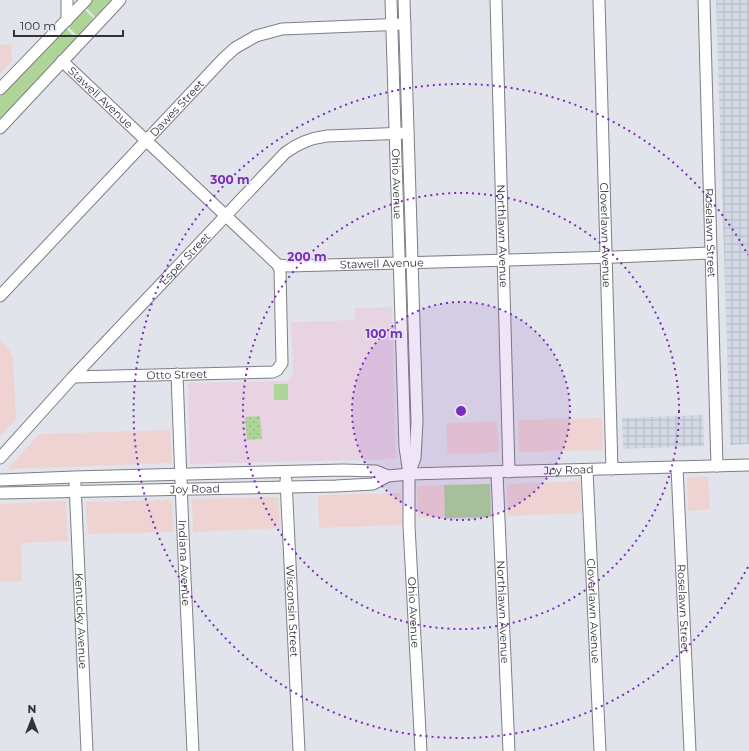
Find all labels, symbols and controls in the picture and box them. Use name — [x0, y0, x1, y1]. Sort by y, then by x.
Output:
scale bar — [14, 12, 123, 38]
text: 100 m — [20, 18, 56, 33]
street label: Stawell Avenue — [65, 63, 136, 132]
street label: Dawes Street — [147, 76, 207, 140]
street label: Ohio Avenue — [389, 148, 405, 220]
text: 300 m — [209, 172, 250, 187]
street label: Cloverlawn Avenue — [597, 182, 614, 288]
street label: Northlawn Avenue — [494, 184, 511, 288]
street label: Roselawn Street — [702, 188, 719, 278]
street label: Esper Street — [157, 229, 214, 288]
text: 200 m — [287, 249, 327, 264]
street label: Stawell Avenue — [340, 255, 424, 272]
text: 100 m — [366, 326, 402, 341]
street label: Otto Street — [146, 367, 208, 382]
centre of rings — [454, 404, 468, 418]
street label: Joy Road — [543, 462, 594, 477]
street label: Joy Road — [169, 481, 220, 496]
street label: Indiana Avenue — [175, 520, 193, 607]
street label: Cloverlawn Avenue — [584, 558, 603, 664]
street label: Northlawn Avenue — [494, 560, 512, 664]
street label: Wisconsin Street — [283, 564, 302, 658]
street label: Roselawn Street — [674, 564, 693, 654]
street label: Kentucky Avenue — [72, 572, 90, 670]
street label: Ohio Avenue — [405, 577, 423, 649]
north arrow — [12, 699, 52, 739]
text: N — [28, 702, 36, 716]

